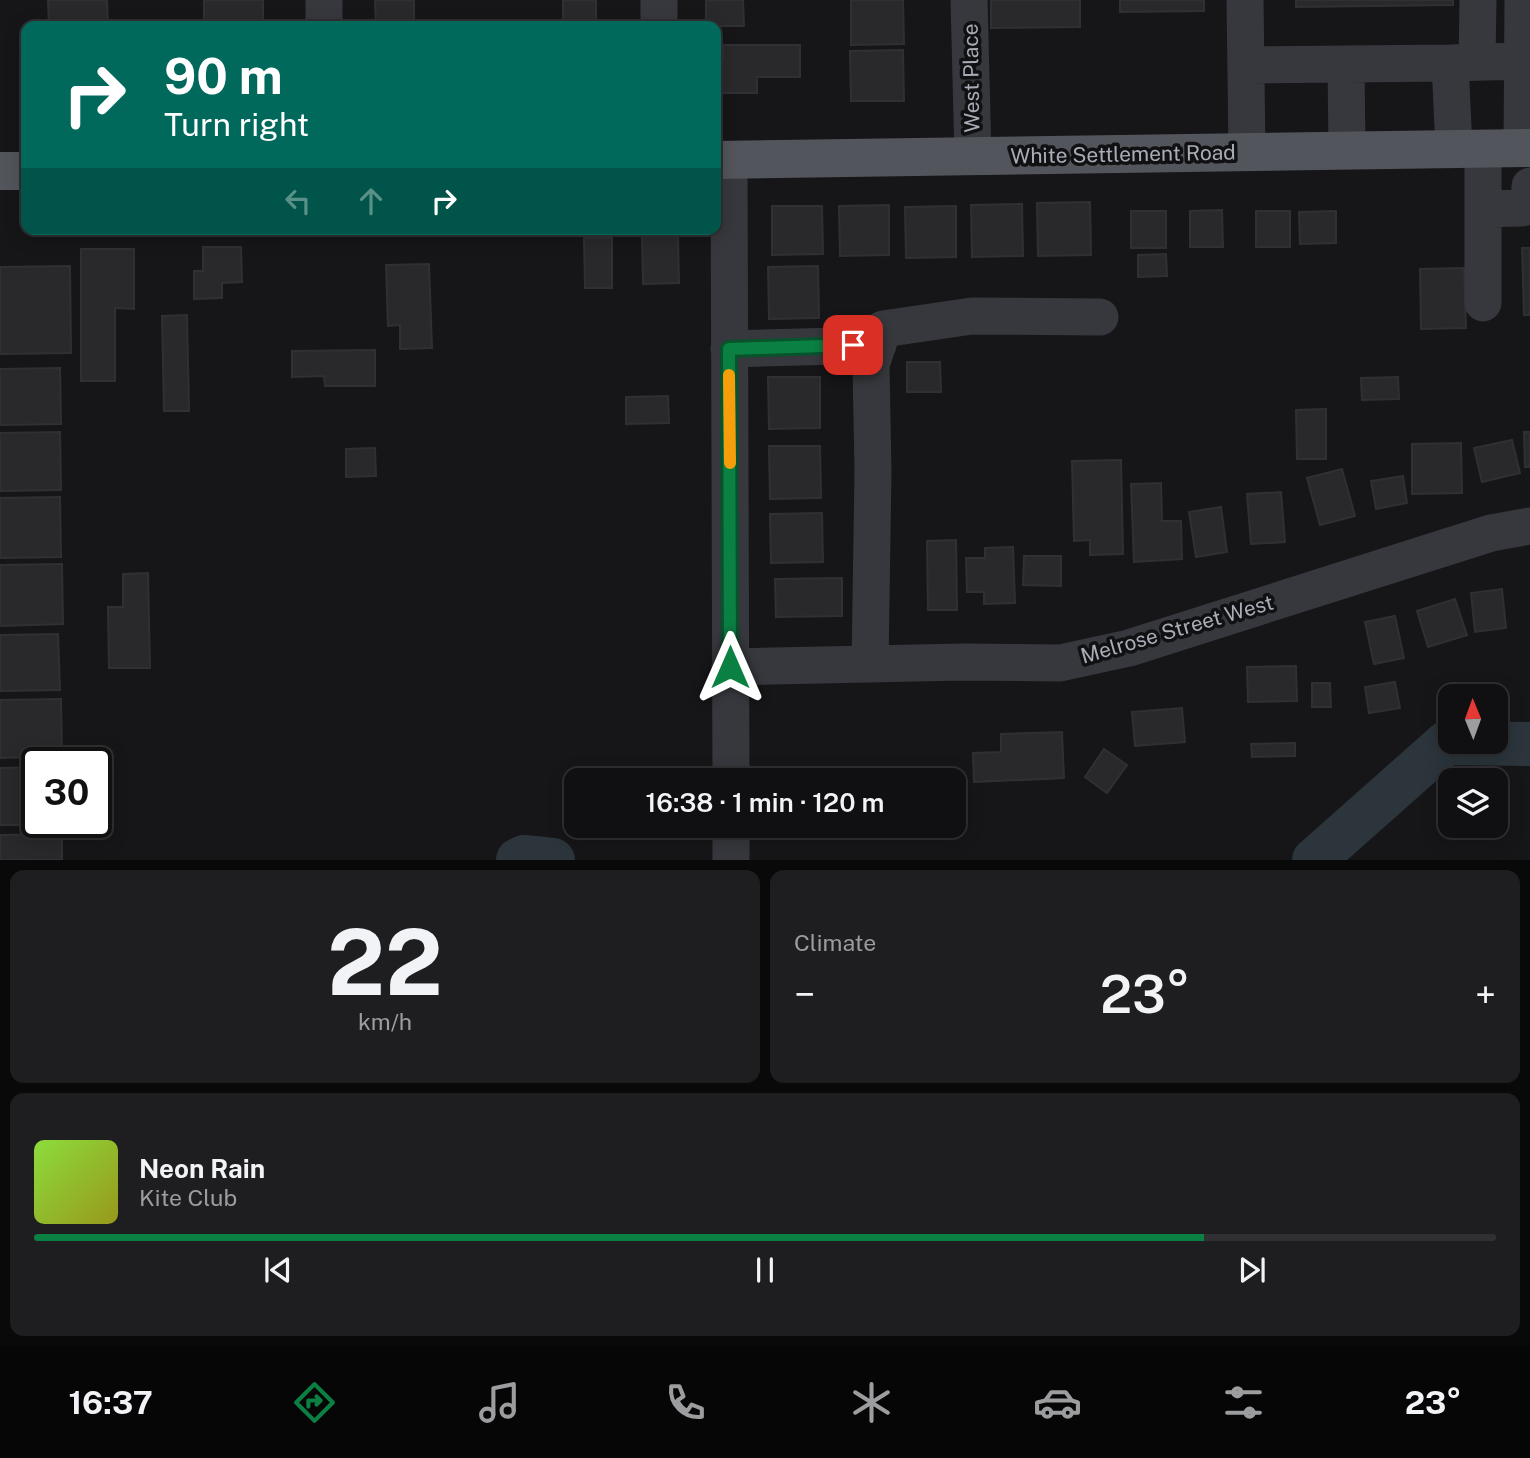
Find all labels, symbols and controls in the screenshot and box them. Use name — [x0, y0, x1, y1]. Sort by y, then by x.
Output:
street label: West Place — [958, 23, 984, 133]
text: 90 m — [164, 47, 283, 105]
icon: right — [49, 49, 140, 140]
text: Turn right — [164, 106, 309, 143]
street label: White Settlement Road — [1010, 140, 1236, 168]
icon: left — [279, 182, 317, 220]
icon: ahead — [352, 182, 390, 220]
icon: right — [425, 182, 463, 220]
pin — [823, 315, 883, 375]
icon: arrive — [834, 326, 872, 364]
street label: Melrose Street West — [1078, 590, 1276, 668]
position arrow — [693, 630, 767, 704]
north arrow — [1438, 684, 1508, 754]
map controls — [1438, 684, 1508, 838]
speed limit sign: 30 — [21, 747, 112, 838]
button: layers — [1438, 768, 1508, 838]
text: 16:38 · 1 min · 120 m — [645, 787, 885, 818]
text: 22 — [327, 909, 443, 1015]
text: Climate — [794, 929, 876, 956]
text: 23° — [1100, 964, 1190, 1025]
text: − — [794, 972, 815, 1017]
text: + — [1475, 972, 1496, 1017]
text: km/h — [358, 1008, 412, 1035]
text: Neon Rain — [139, 1153, 265, 1184]
text: Kite Club — [139, 1184, 237, 1211]
icon: previous — [259, 1251, 297, 1289]
icon: pause — [746, 1251, 784, 1289]
icon: next — [1233, 1251, 1271, 1289]
icon: directions — [290, 1378, 339, 1427]
icon: music — [475, 1378, 524, 1427]
icon: phone — [661, 1378, 710, 1427]
icon: climate — [847, 1378, 896, 1427]
icon: car — [1033, 1378, 1082, 1427]
icon: filters — [1219, 1378, 1268, 1427]
text: 16:37 — [68, 1384, 153, 1421]
text: 23° — [1405, 1384, 1461, 1421]

